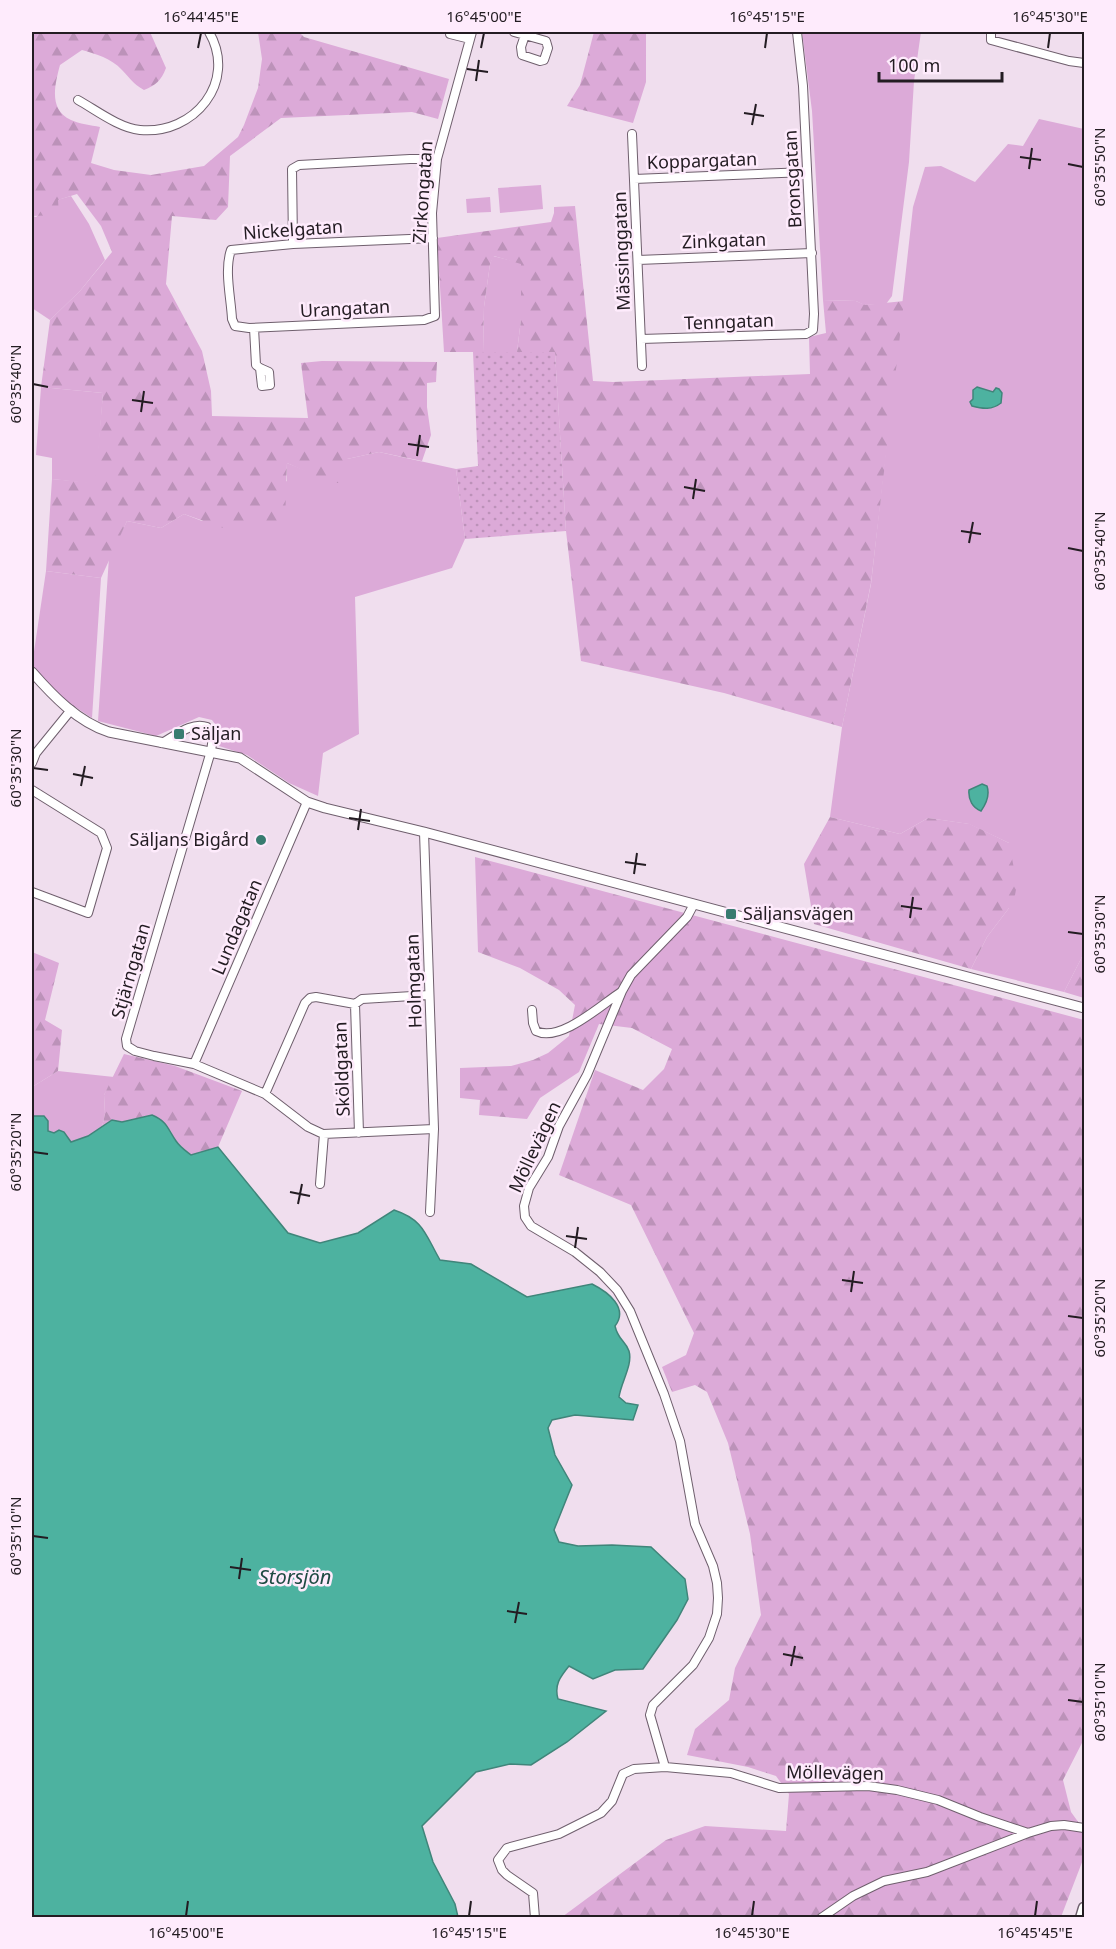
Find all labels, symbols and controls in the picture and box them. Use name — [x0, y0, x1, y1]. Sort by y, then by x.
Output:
text: 16°44'45"E — [163, 6, 239, 26]
text: 16°45'00"E — [446, 6, 522, 26]
text: 16°45'15"E — [729, 6, 805, 26]
text: 16°45'30"E — [1012, 6, 1088, 26]
scale bar — [879, 45, 1002, 83]
text: 100 m — [888, 53, 940, 77]
text: 60°35'50"N — [1089, 128, 1109, 206]
street label: Bronsgatan — [777, 129, 807, 229]
street label: Zirkongatan — [406, 140, 438, 244]
street label: Koppargatan — [646, 146, 758, 174]
street label: Mässinggatan — [607, 191, 635, 311]
street label: Nickelgatan — [242, 214, 344, 244]
street label: Zinkgatan — [681, 227, 767, 253]
street label: Urangatan — [299, 294, 391, 322]
street label: Tenngatan — [684, 307, 774, 335]
text: 60°35'40"N — [5, 345, 25, 423]
text: 60°35'40"N — [1089, 512, 1109, 590]
place label: Säljan — [191, 721, 242, 745]
marker: Säljan — [172, 727, 186, 741]
text: 60°35'30"N — [5, 729, 25, 807]
place label: Säljans Bigård — [130, 827, 249, 851]
marker: Säljans Bigård — [254, 833, 268, 847]
street label: Lundagatan — [205, 875, 267, 978]
text: 60°35'30"N — [1089, 895, 1109, 973]
place label: Säljansvägen — [743, 901, 854, 925]
marker: Säljansvägen — [724, 907, 738, 921]
street label: Stjärngatan — [105, 920, 155, 1021]
street label: Holmgatan — [399, 933, 427, 1029]
street label: Sköldgatan — [327, 1021, 355, 1117]
street label: Möllevägen — [503, 1097, 566, 1196]
text: 60°35'20"N — [5, 1113, 25, 1191]
text: 60°35'20"N — [1089, 1279, 1109, 1357]
text: 60°35'10"N — [5, 1497, 25, 1575]
water label: Storsjön — [259, 1563, 331, 1590]
text: 60°35'10"N — [1089, 1663, 1109, 1741]
street label: Möllevägen — [786, 1759, 884, 1785]
text: 16°45'00"E — [148, 1922, 224, 1942]
text: 16°45'15"E — [431, 1922, 507, 1942]
text: 16°45'30"E — [714, 1922, 790, 1942]
text: 16°45'45"E — [997, 1922, 1073, 1942]

